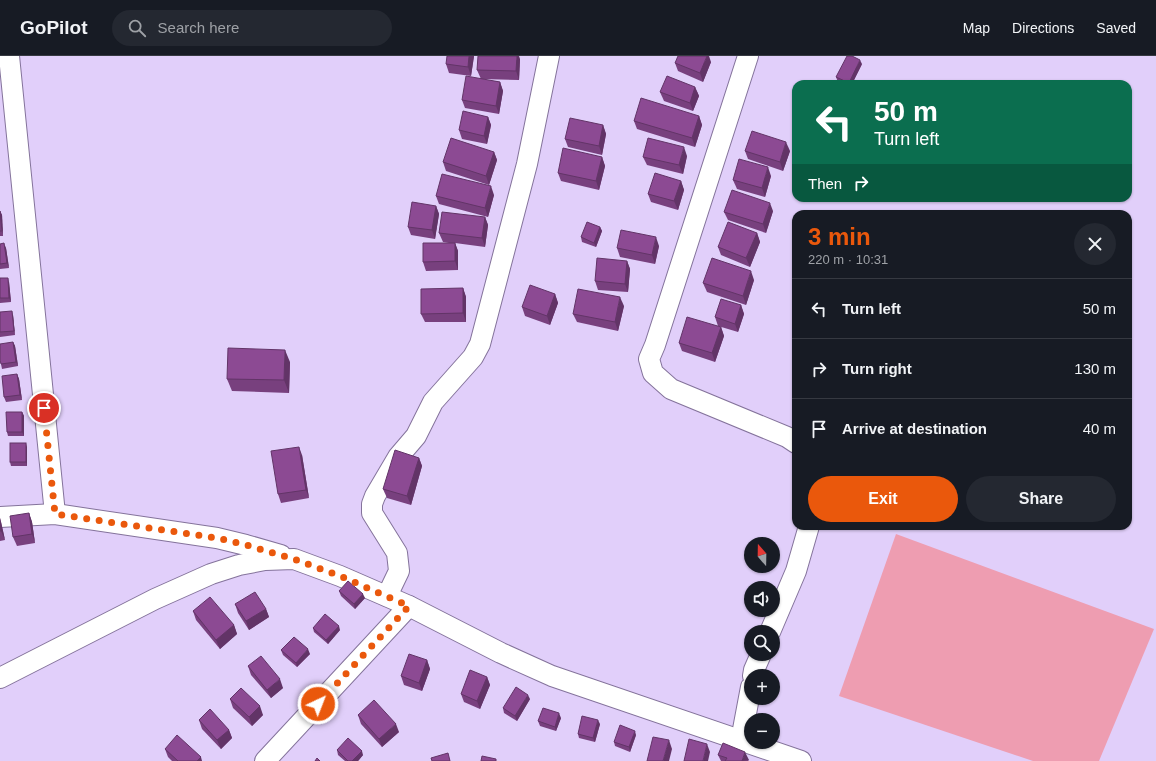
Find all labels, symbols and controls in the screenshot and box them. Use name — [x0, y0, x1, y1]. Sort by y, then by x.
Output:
search box — [112, 10, 392, 46]
text: GoPilot — [20, 17, 88, 38]
icon: search — [126, 17, 148, 39]
text: Search here — [158, 19, 239, 36]
text: Map — [963, 20, 990, 36]
text: Directions — [1012, 20, 1074, 36]
text: Saved — [1096, 20, 1136, 36]
icon: left — [808, 96, 860, 148]
text: 50 m — [874, 96, 938, 127]
text: Turn left — [874, 129, 939, 149]
icon: right — [850, 172, 872, 194]
text: Then — [808, 175, 842, 192]
text: 3 min — [808, 223, 871, 250]
button: close — [1074, 223, 1116, 265]
text: 220 m · 10:31 — [808, 252, 888, 267]
icon: left — [808, 298, 830, 320]
text: Turn left — [842, 300, 901, 317]
text: 50 m — [1083, 300, 1116, 317]
icon: right — [808, 358, 830, 380]
text: Turn right — [842, 360, 912, 377]
text: 130 m — [1074, 360, 1116, 377]
pin — [27, 391, 61, 425]
icon: arrive — [33, 397, 55, 419]
icon: arrive — [808, 418, 830, 440]
text: Arrive at destination — [842, 420, 987, 437]
text: 40 m — [1083, 420, 1116, 437]
button: Exit — [808, 476, 958, 522]
button: Share — [966, 476, 1116, 522]
north arrow — [744, 537, 780, 573]
map controls — [744, 537, 780, 749]
button: sound — [744, 581, 780, 617]
button: search — [744, 625, 780, 661]
button: + — [744, 669, 780, 705]
position arrow — [297, 683, 339, 725]
button: − — [744, 713, 780, 749]

